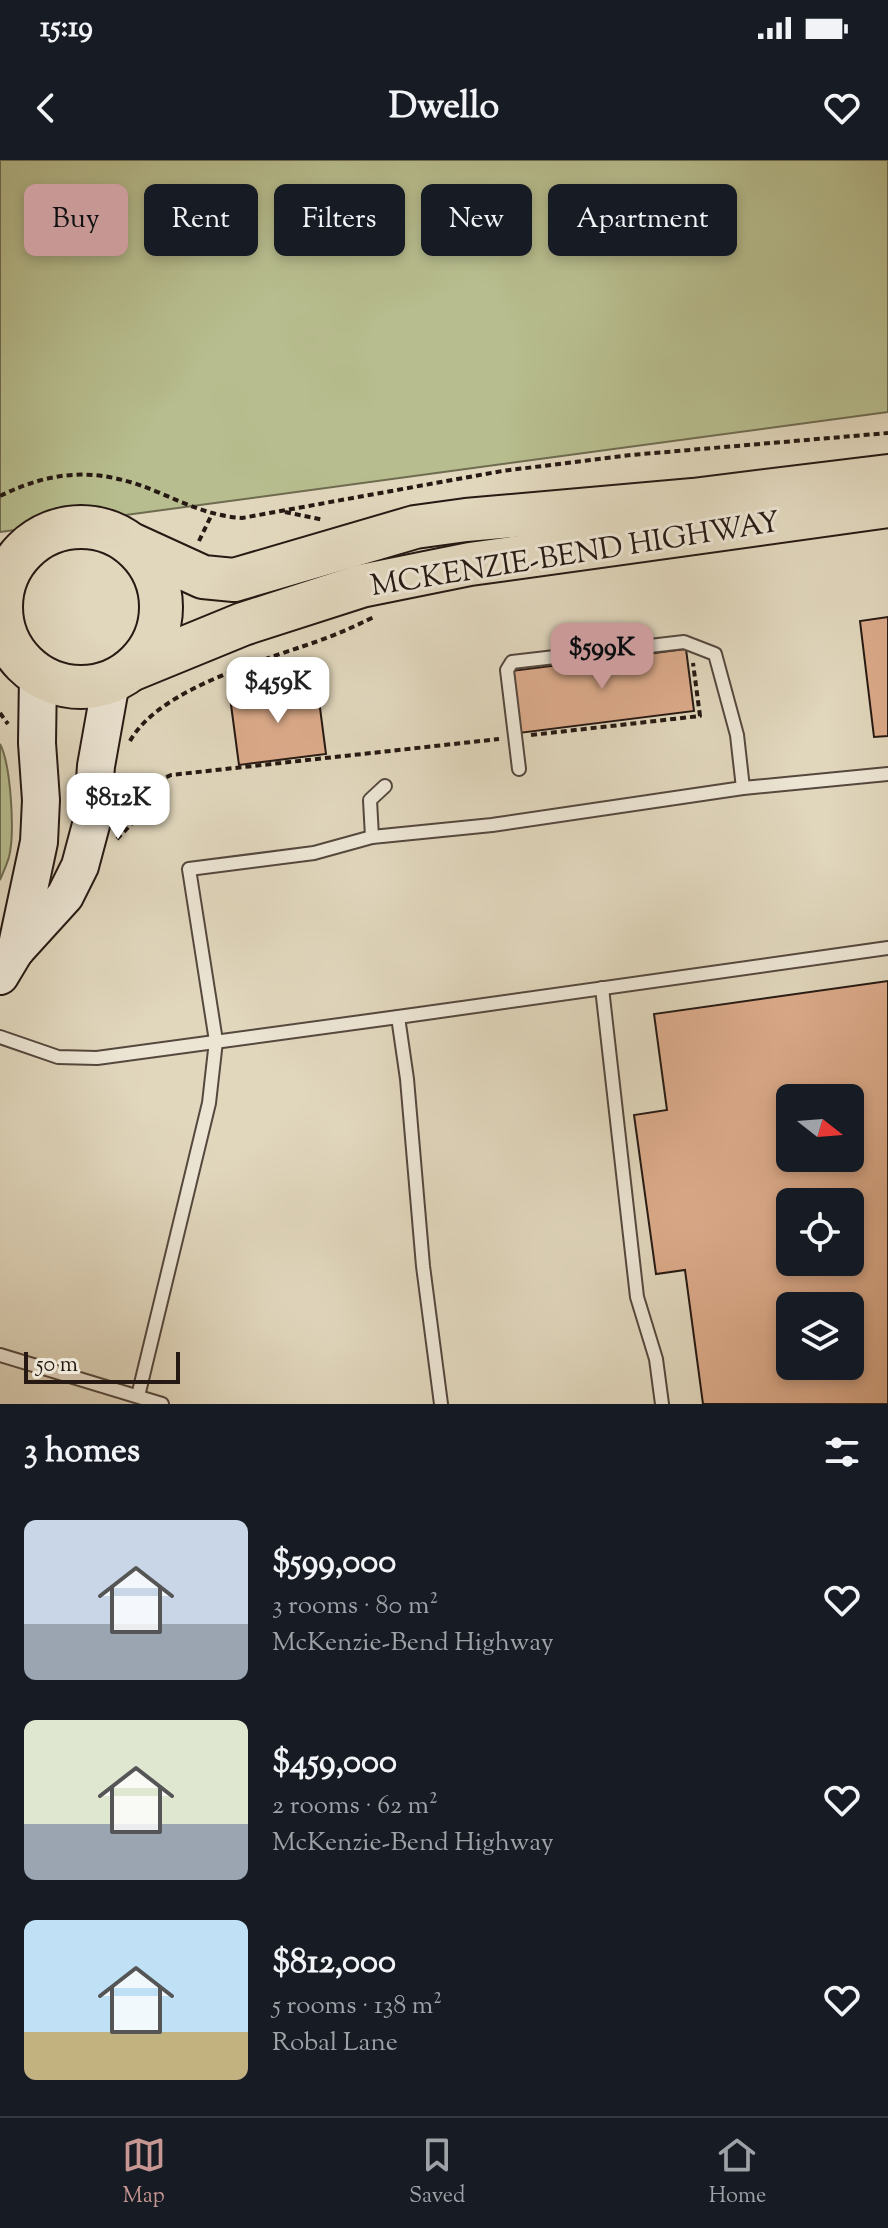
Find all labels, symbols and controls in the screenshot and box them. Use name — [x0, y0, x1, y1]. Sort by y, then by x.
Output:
text: 15:19 — [40, 7, 93, 50]
text: Dwello — [389, 82, 499, 134]
icon: back — [24, 86, 68, 130]
icon: heart — [820, 86, 864, 130]
chip: Buy — [24, 184, 128, 256]
chip: Rent — [144, 184, 258, 256]
chip: Filters — [274, 184, 405, 256]
chip: New — [421, 184, 532, 256]
chip: Apartment — [548, 184, 737, 256]
street label: MCKENZIE-BEND HIGHWAY — [368, 502, 783, 609]
pin: $599K — [546, 623, 658, 691]
text: $599K — [569, 630, 635, 667]
pin: $459K — [222, 657, 334, 725]
text: $459K — [244, 664, 312, 701]
pin: $812K — [62, 773, 174, 841]
text: $812K — [85, 780, 151, 817]
north arrow — [776, 1084, 864, 1172]
map controls — [776, 1084, 864, 1380]
button: locate — [776, 1188, 864, 1276]
button: layers — [776, 1292, 864, 1380]
scale bar — [24, 1348, 180, 1384]
text: 50 m — [36, 1350, 78, 1382]
text: 3 homes — [24, 1428, 140, 1477]
icon: filters — [820, 1430, 864, 1474]
text: $599,000 — [272, 1539, 396, 1588]
icon: home — [88, 1552, 184, 1648]
icon: heart — [820, 1578, 864, 1622]
text: 3 rooms · 80 m² — [272, 1588, 438, 1625]
text: McKenzie-Bend Highway — [272, 1625, 554, 1662]
text: $459,000 — [272, 1739, 397, 1788]
icon: home — [88, 1752, 184, 1848]
icon: heart — [820, 1778, 864, 1822]
text: 2 rooms · 62 m² — [272, 1788, 438, 1825]
text: McKenzie-Bend Highway — [272, 1825, 554, 1862]
text: $812,000 — [272, 1939, 396, 1988]
icon: home — [88, 1952, 184, 2048]
icon: heart — [820, 1978, 864, 2022]
text: 5 rooms · 138 m² — [272, 1988, 442, 2025]
text: Robal Lane — [272, 2025, 398, 2062]
tab: Map — [122, 2133, 166, 2213]
tab: Saved — [409, 2133, 465, 2213]
tab: Home — [709, 2133, 766, 2213]

